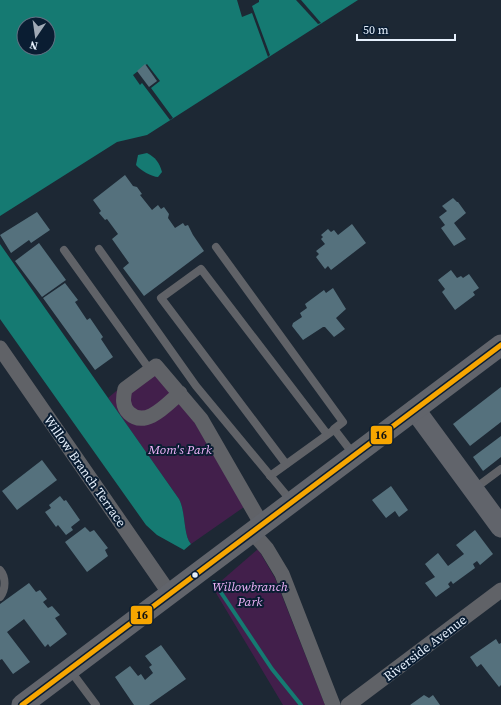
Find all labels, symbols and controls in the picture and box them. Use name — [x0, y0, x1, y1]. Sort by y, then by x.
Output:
north arrow — [16, 16, 56, 56]
scale bar — [357, 16, 455, 42]
text: 50 m — [363, 22, 389, 38]
text: N — [28, 37, 39, 53]
street label: Willow Branch Terrace — [40, 412, 130, 531]
line badge: 16 — [370, 425, 393, 445]
text: 16 — [375, 428, 387, 443]
park label: Mom's Park — [147, 441, 213, 458]
unlabelled marker — [190, 570, 200, 580]
park label: Willowbranch Park — [212, 578, 288, 610]
line badge: 16 — [130, 605, 153, 625]
text: 16 — [136, 608, 148, 623]
street label: Riverside Avenue — [380, 611, 470, 685]

